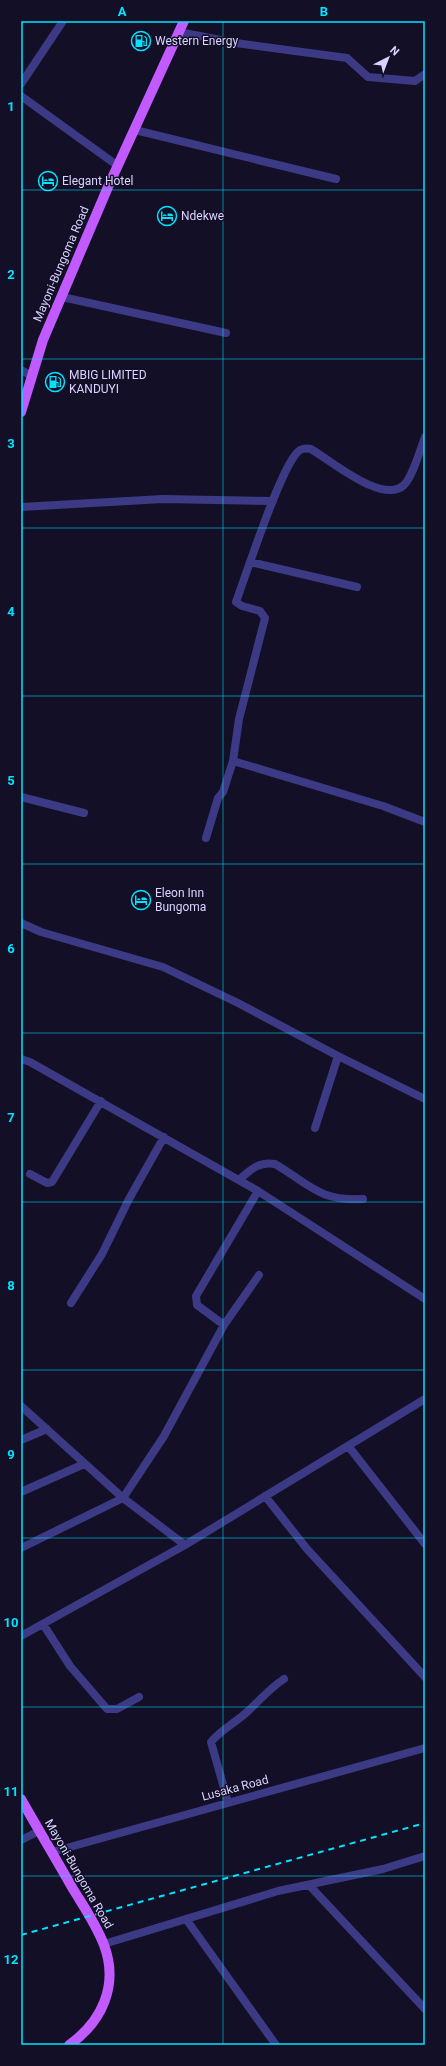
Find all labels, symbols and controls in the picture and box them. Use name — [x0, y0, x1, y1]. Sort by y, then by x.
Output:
text: A — [118, 4, 127, 19]
text: B — [320, 4, 328, 19]
fuel station icon: Western Energy — [130, 30, 152, 52]
place label: Western Energy — [155, 34, 238, 48]
north arrow — [368, 38, 408, 78]
text: N — [387, 44, 402, 59]
text: 1 — [7, 99, 15, 114]
hotel icon: Elegant Hotel — [37, 170, 59, 192]
place label: Elegant Hotel — [62, 174, 134, 188]
street label: Mayoni-Bungoma Road — [30, 204, 92, 324]
hotel icon: Ndekwe — [156, 205, 178, 227]
place label: Ndekwe — [181, 209, 224, 223]
text: 2 — [7, 267, 15, 282]
place label: MBIG LIMITED KANDUYI — [69, 368, 147, 396]
fuel station icon: MBIG LIMITED KANDUYI — [44, 371, 66, 393]
text: 3 — [7, 436, 15, 451]
text: 4 — [7, 604, 15, 619]
text: 5 — [7, 773, 15, 788]
place label: Eleon Inn Bungoma — [155, 886, 206, 914]
hotel icon: Eleon Inn Bungoma — [130, 889, 152, 911]
text: 6 — [7, 941, 15, 956]
text: 7 — [7, 1110, 15, 1125]
text: 8 — [7, 1278, 15, 1293]
text: 9 — [7, 1447, 15, 1462]
text: 10 — [4, 1615, 18, 1630]
street label: Lusaka Road — [200, 1772, 270, 1804]
text: 11 — [4, 1784, 18, 1799]
street label: Mayoni-Bungoma Road — [42, 1817, 116, 1931]
text: 12 — [4, 1952, 18, 1967]

